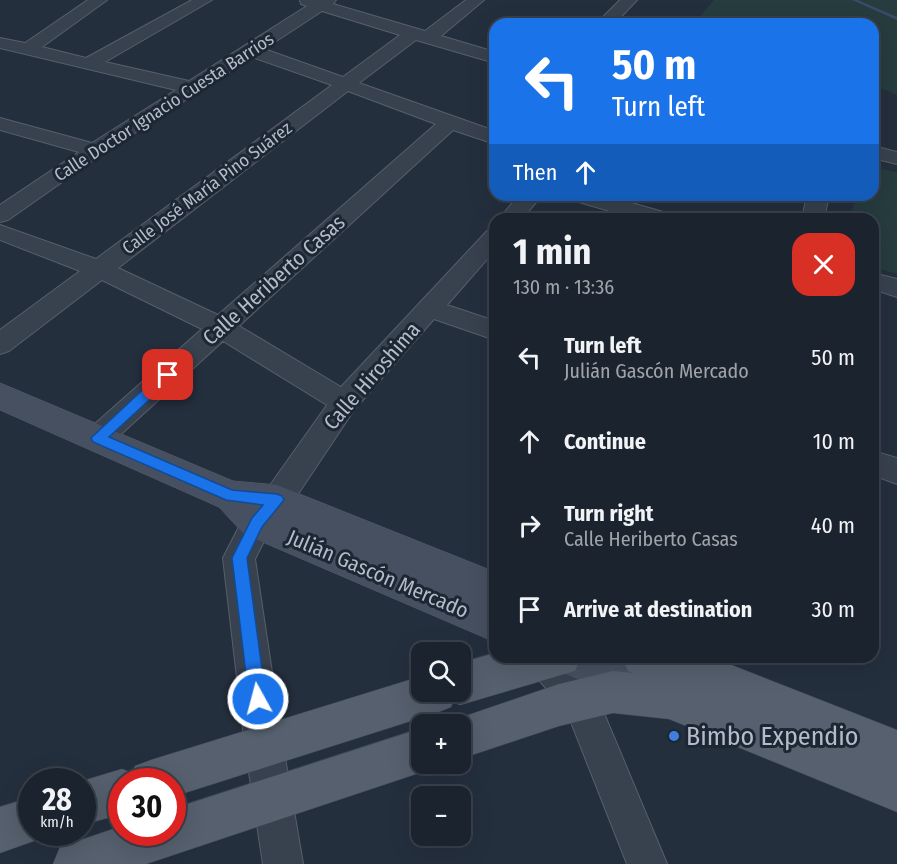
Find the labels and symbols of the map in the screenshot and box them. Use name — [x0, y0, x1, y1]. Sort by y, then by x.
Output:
street label: Calle Doctor Ignacio Cuesta Barrios — [50, 28, 278, 186]
street label: Calle José María Pino Suárez — [118, 117, 296, 259]
street label: Calle Heriberto Casas — [197, 209, 351, 351]
street label: Calle Hiroshima — [318, 317, 426, 435]
pin — [142, 349, 193, 400]
street label: Julián Gascón Mercado — [284, 524, 472, 624]
position arrow — [226, 667, 290, 731]
place label: Bimbo Expendio — [686, 721, 859, 752]
marker: Bimbo Expendio — [667, 729, 681, 743]
speed limit sign: 30 — [108, 768, 186, 846]

